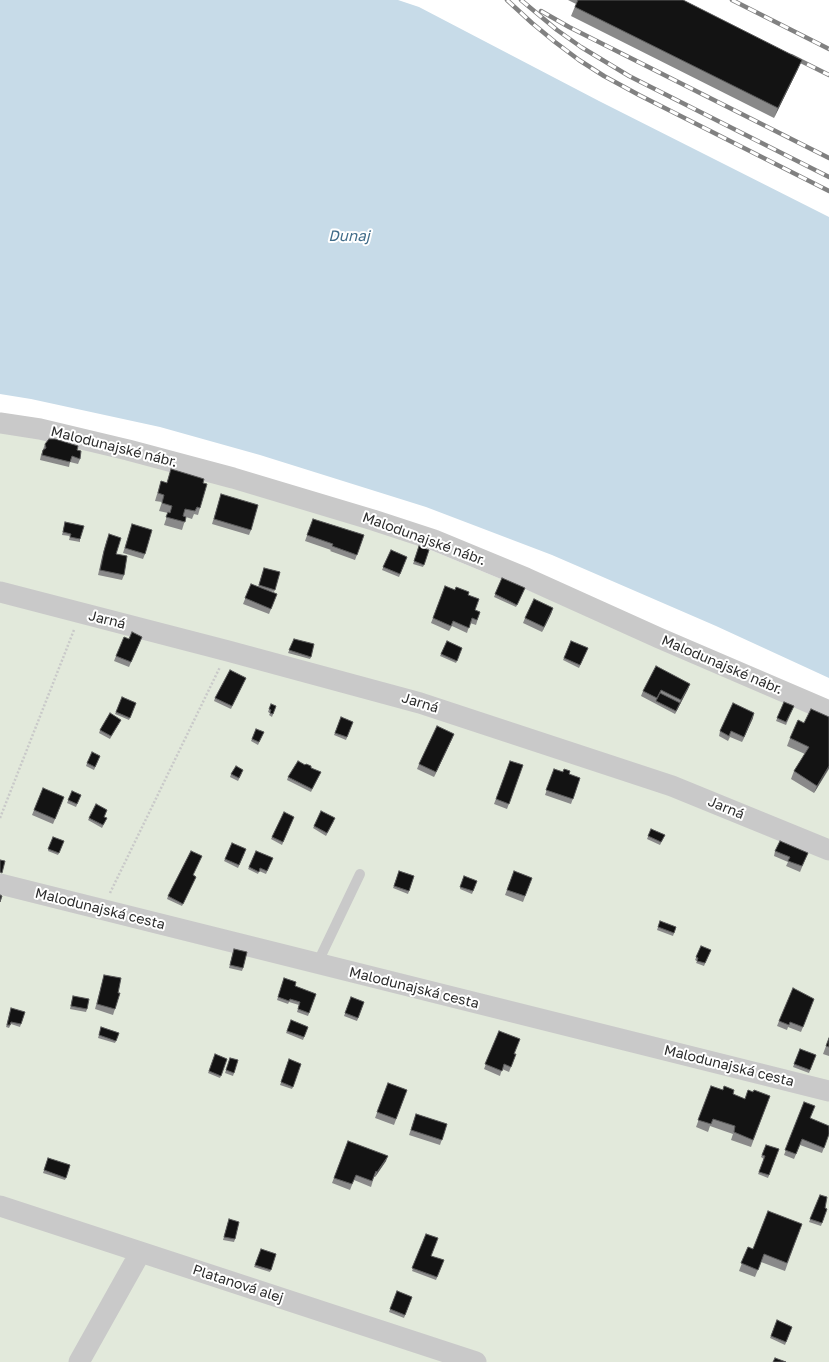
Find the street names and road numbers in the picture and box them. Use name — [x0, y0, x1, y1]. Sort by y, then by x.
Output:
street label: Malodunajské nábr. — [49, 423, 179, 471]
street label: Malodunajské nábr. — [360, 509, 488, 569]
street label: Jarná — [87, 607, 127, 633]
street label: Malodunajské nábr. — [659, 632, 785, 698]
street label: Jarná — [400, 689, 440, 717]
street label: Jarná — [705, 793, 747, 823]
street label: Malodunajská cesta — [33, 885, 167, 933]
street label: Malodunajská cesta — [347, 964, 481, 1012]
street label: Malodunajská cesta — [662, 1042, 796, 1090]
street label: Platanová alej — [190, 1261, 286, 1307]

